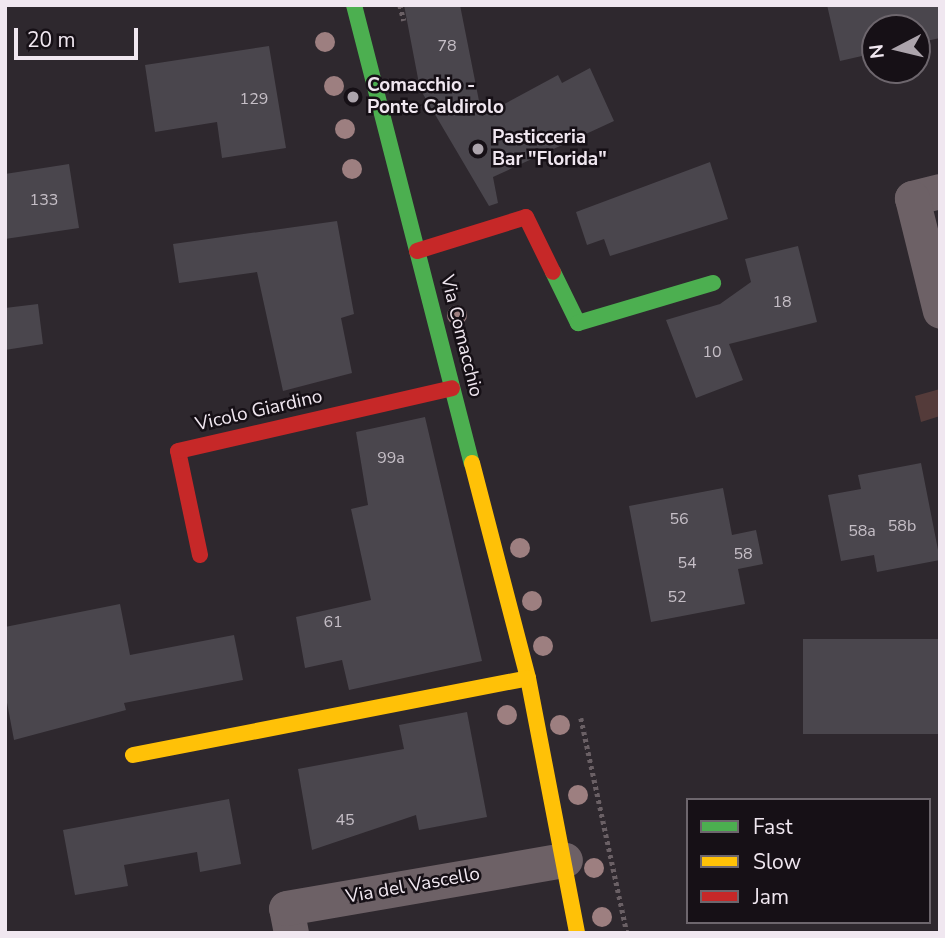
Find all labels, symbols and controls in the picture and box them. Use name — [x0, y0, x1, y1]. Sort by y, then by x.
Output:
scale bar — [18, 14, 142, 58]
north arrow — [861, 14, 931, 84]
text: 20 m — [27, 26, 76, 54]
house number: 78 — [437, 36, 457, 56]
text: N — [863, 43, 891, 60]
place label: Comacchio - Ponte Caldirolo — [367, 75, 504, 119]
house number: 129 — [240, 89, 268, 109]
marker: Comacchio - Ponte Caldirolo — [345, 89, 361, 105]
place label: Pasticceria Bar "Florida" — [492, 127, 607, 171]
marker: Pasticceria Bar "Florida" — [470, 141, 486, 157]
house number: 133 — [30, 190, 58, 210]
street label: Via Comacchio — [435, 273, 487, 399]
house number: 18 — [772, 292, 792, 312]
house number: 10 — [702, 342, 722, 362]
street label: Vicolo Giardino — [193, 385, 325, 437]
house number: 99a — [377, 448, 405, 468]
house number: 56 — [669, 509, 689, 529]
house number: 58b — [888, 516, 916, 536]
house number: 58a — [848, 521, 876, 541]
house number: 58 — [733, 544, 753, 564]
house number: 54 — [677, 553, 697, 573]
house number: 52 — [667, 587, 687, 607]
house number: 61 — [323, 612, 343, 632]
legend — [686, 798, 931, 924]
house number: 45 — [335, 810, 355, 830]
text: Fast — [753, 813, 793, 841]
text: Slow — [753, 848, 801, 876]
street label: Via del Vascello — [344, 863, 482, 909]
text: Jam — [753, 883, 789, 911]

